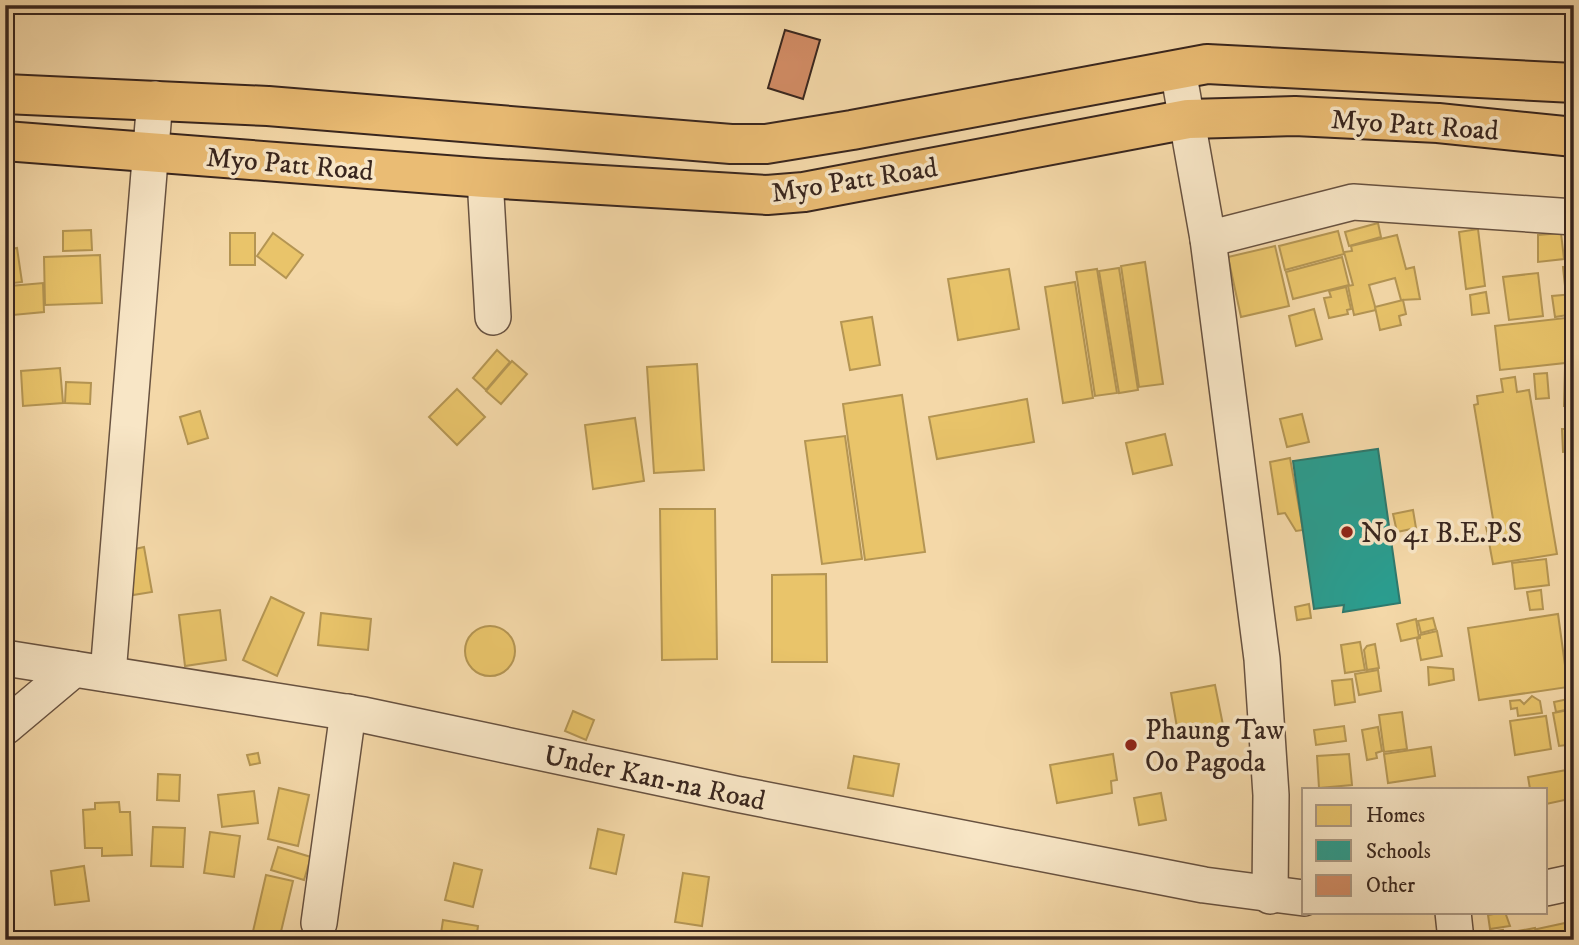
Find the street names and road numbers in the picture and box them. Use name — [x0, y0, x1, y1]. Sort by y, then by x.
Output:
street label: Myo Patt Road — [1330, 102, 1500, 149]
street label: Myo Patt Road — [205, 140, 375, 189]
street label: Myo Patt Road — [769, 150, 940, 211]
street label: Under Kan-na Road — [541, 738, 769, 819]

